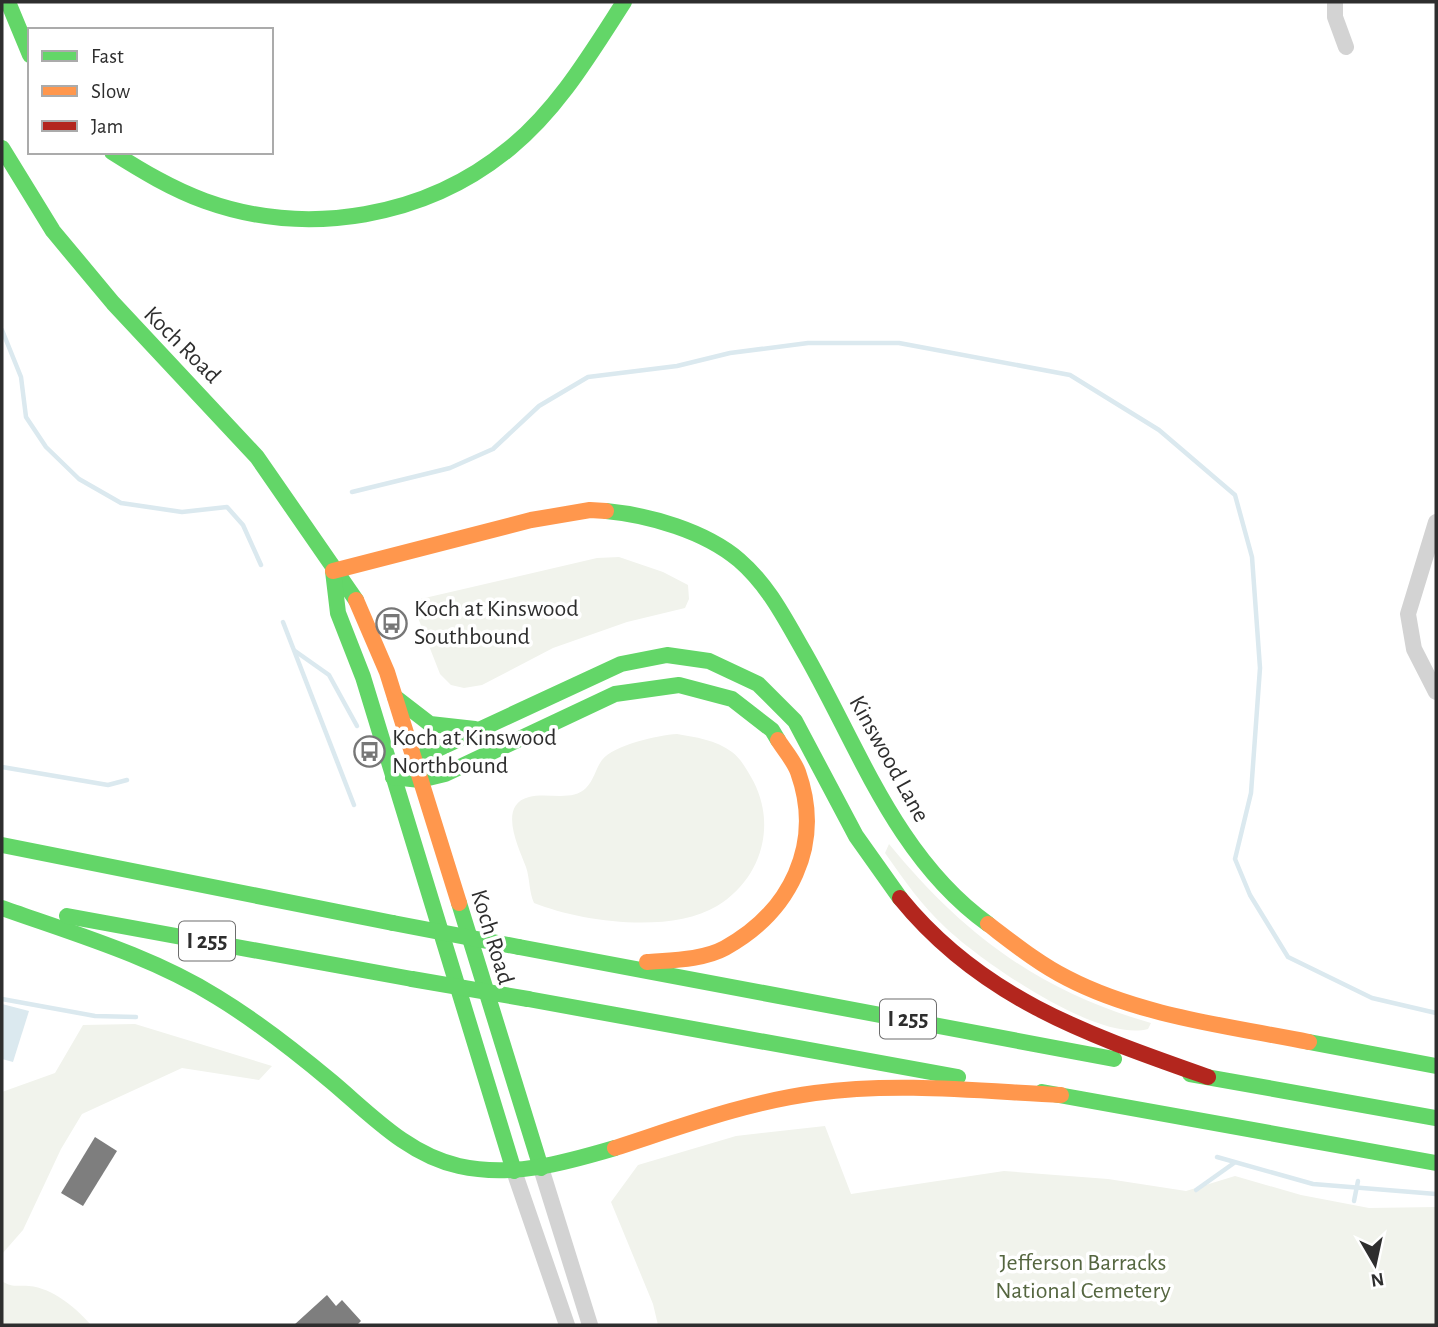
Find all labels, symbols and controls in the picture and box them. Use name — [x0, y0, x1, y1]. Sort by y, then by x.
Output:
legend — [28, 28, 273, 154]
text: Fast — [91, 46, 124, 67]
text: Slow — [91, 81, 130, 102]
text: Jam — [91, 116, 123, 137]
street label: Koch Road — [139, 302, 225, 388]
place label: Koch at Kinswood Southbound — [414, 597, 579, 649]
bus stop icon: Koch at Kinswood Southbound — [374, 606, 408, 640]
street label: Kinswood Lane — [844, 692, 934, 826]
place label: Koch at Kinswood Northbound — [392, 726, 557, 778]
bus stop icon: Koch at Kinswood Northbound — [352, 735, 386, 769]
street label: Koch Road — [466, 887, 518, 987]
road number: I 255 — [179, 922, 235, 960]
road number: I 255 — [880, 1000, 936, 1038]
north arrow — [1340, 1229, 1410, 1299]
park label: Jefferson Barracks National Cemetery — [995, 1251, 1171, 1303]
text: N — [1369, 1269, 1385, 1290]

